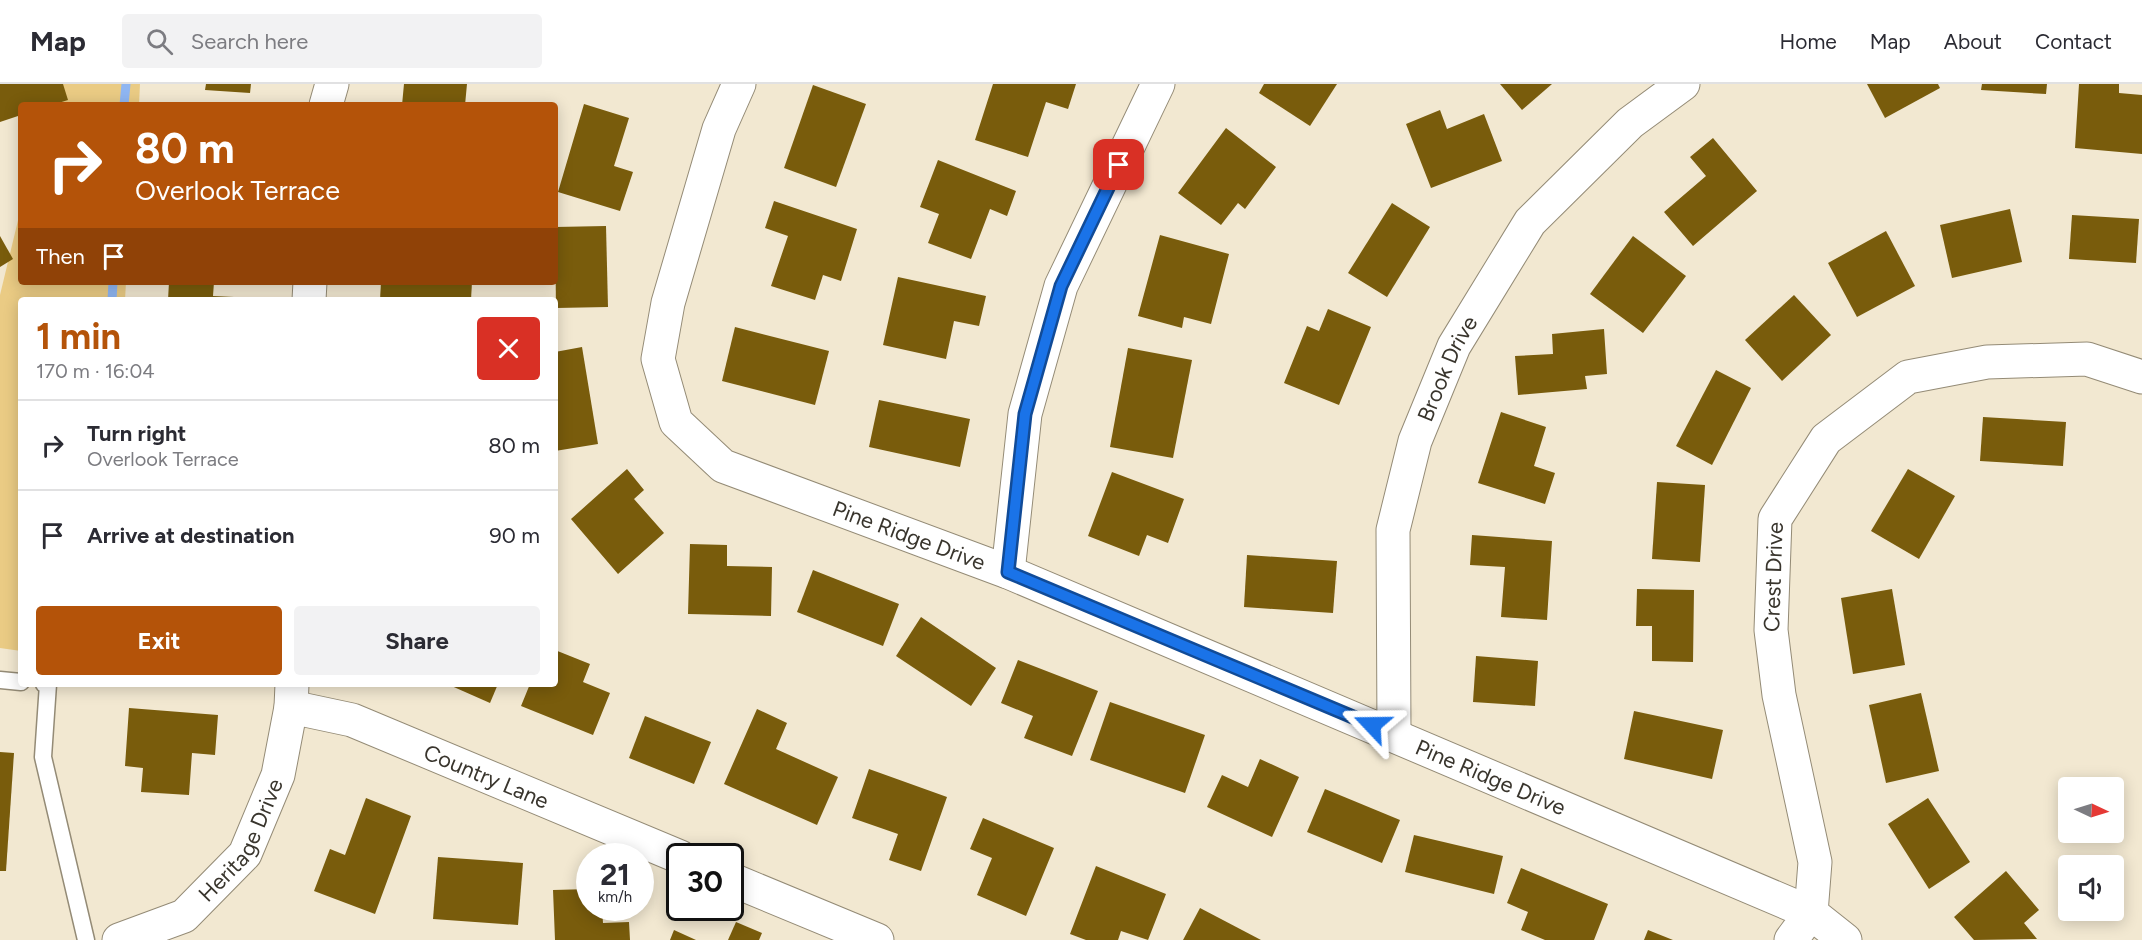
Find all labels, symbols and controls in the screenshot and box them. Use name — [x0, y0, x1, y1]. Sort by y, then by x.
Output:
search box — [122, 14, 542, 68]
text: Map — [30, 24, 86, 58]
icon: search — [143, 25, 176, 58]
text: Search here — [191, 28, 308, 55]
text: Home — [1780, 29, 1837, 54]
text: Map — [1870, 29, 1911, 54]
text: About — [1944, 29, 2002, 54]
text: Contact — [2035, 29, 2112, 54]
text: 80 m — [135, 123, 235, 174]
icon: right — [36, 126, 114, 204]
pin — [1093, 139, 1144, 190]
icon: arrive — [1102, 148, 1135, 181]
text: Overlook Terrace — [135, 174, 340, 207]
icon: arrive — [97, 240, 130, 273]
text: Then — [36, 243, 85, 270]
street label: Brook Drive — [1412, 311, 1483, 425]
text: 1 min — [36, 315, 121, 358]
button: close — [477, 317, 540, 380]
text: 170 m · 16:04 — [36, 359, 155, 383]
text: Turn right — [87, 420, 186, 447]
icon: right — [36, 429, 69, 462]
text: 80 m — [488, 432, 540, 459]
text: Overlook Terrace — [87, 447, 239, 471]
street label: Pine Ridge Drive — [829, 495, 989, 576]
icon: arrive — [36, 519, 69, 552]
street label: Crest Drive — [1758, 521, 1789, 633]
text: Arrive at destination — [87, 522, 295, 549]
text: 90 m — [489, 522, 540, 549]
button: Exit — [36, 606, 282, 675]
button: Share — [294, 606, 540, 675]
position arrow — [1340, 693, 1404, 757]
street label: Pine Ridge Drive — [1411, 734, 1570, 821]
street label: Country Lane — [420, 739, 553, 815]
street label: Heritage Drive — [193, 775, 289, 907]
north arrow — [2058, 777, 2124, 843]
map controls — [2058, 777, 2124, 921]
speed limit sign: 30 — [666, 843, 744, 921]
button: sound — [2058, 855, 2124, 921]
text: 21 — [600, 856, 630, 893]
text: km/h — [598, 888, 632, 906]

